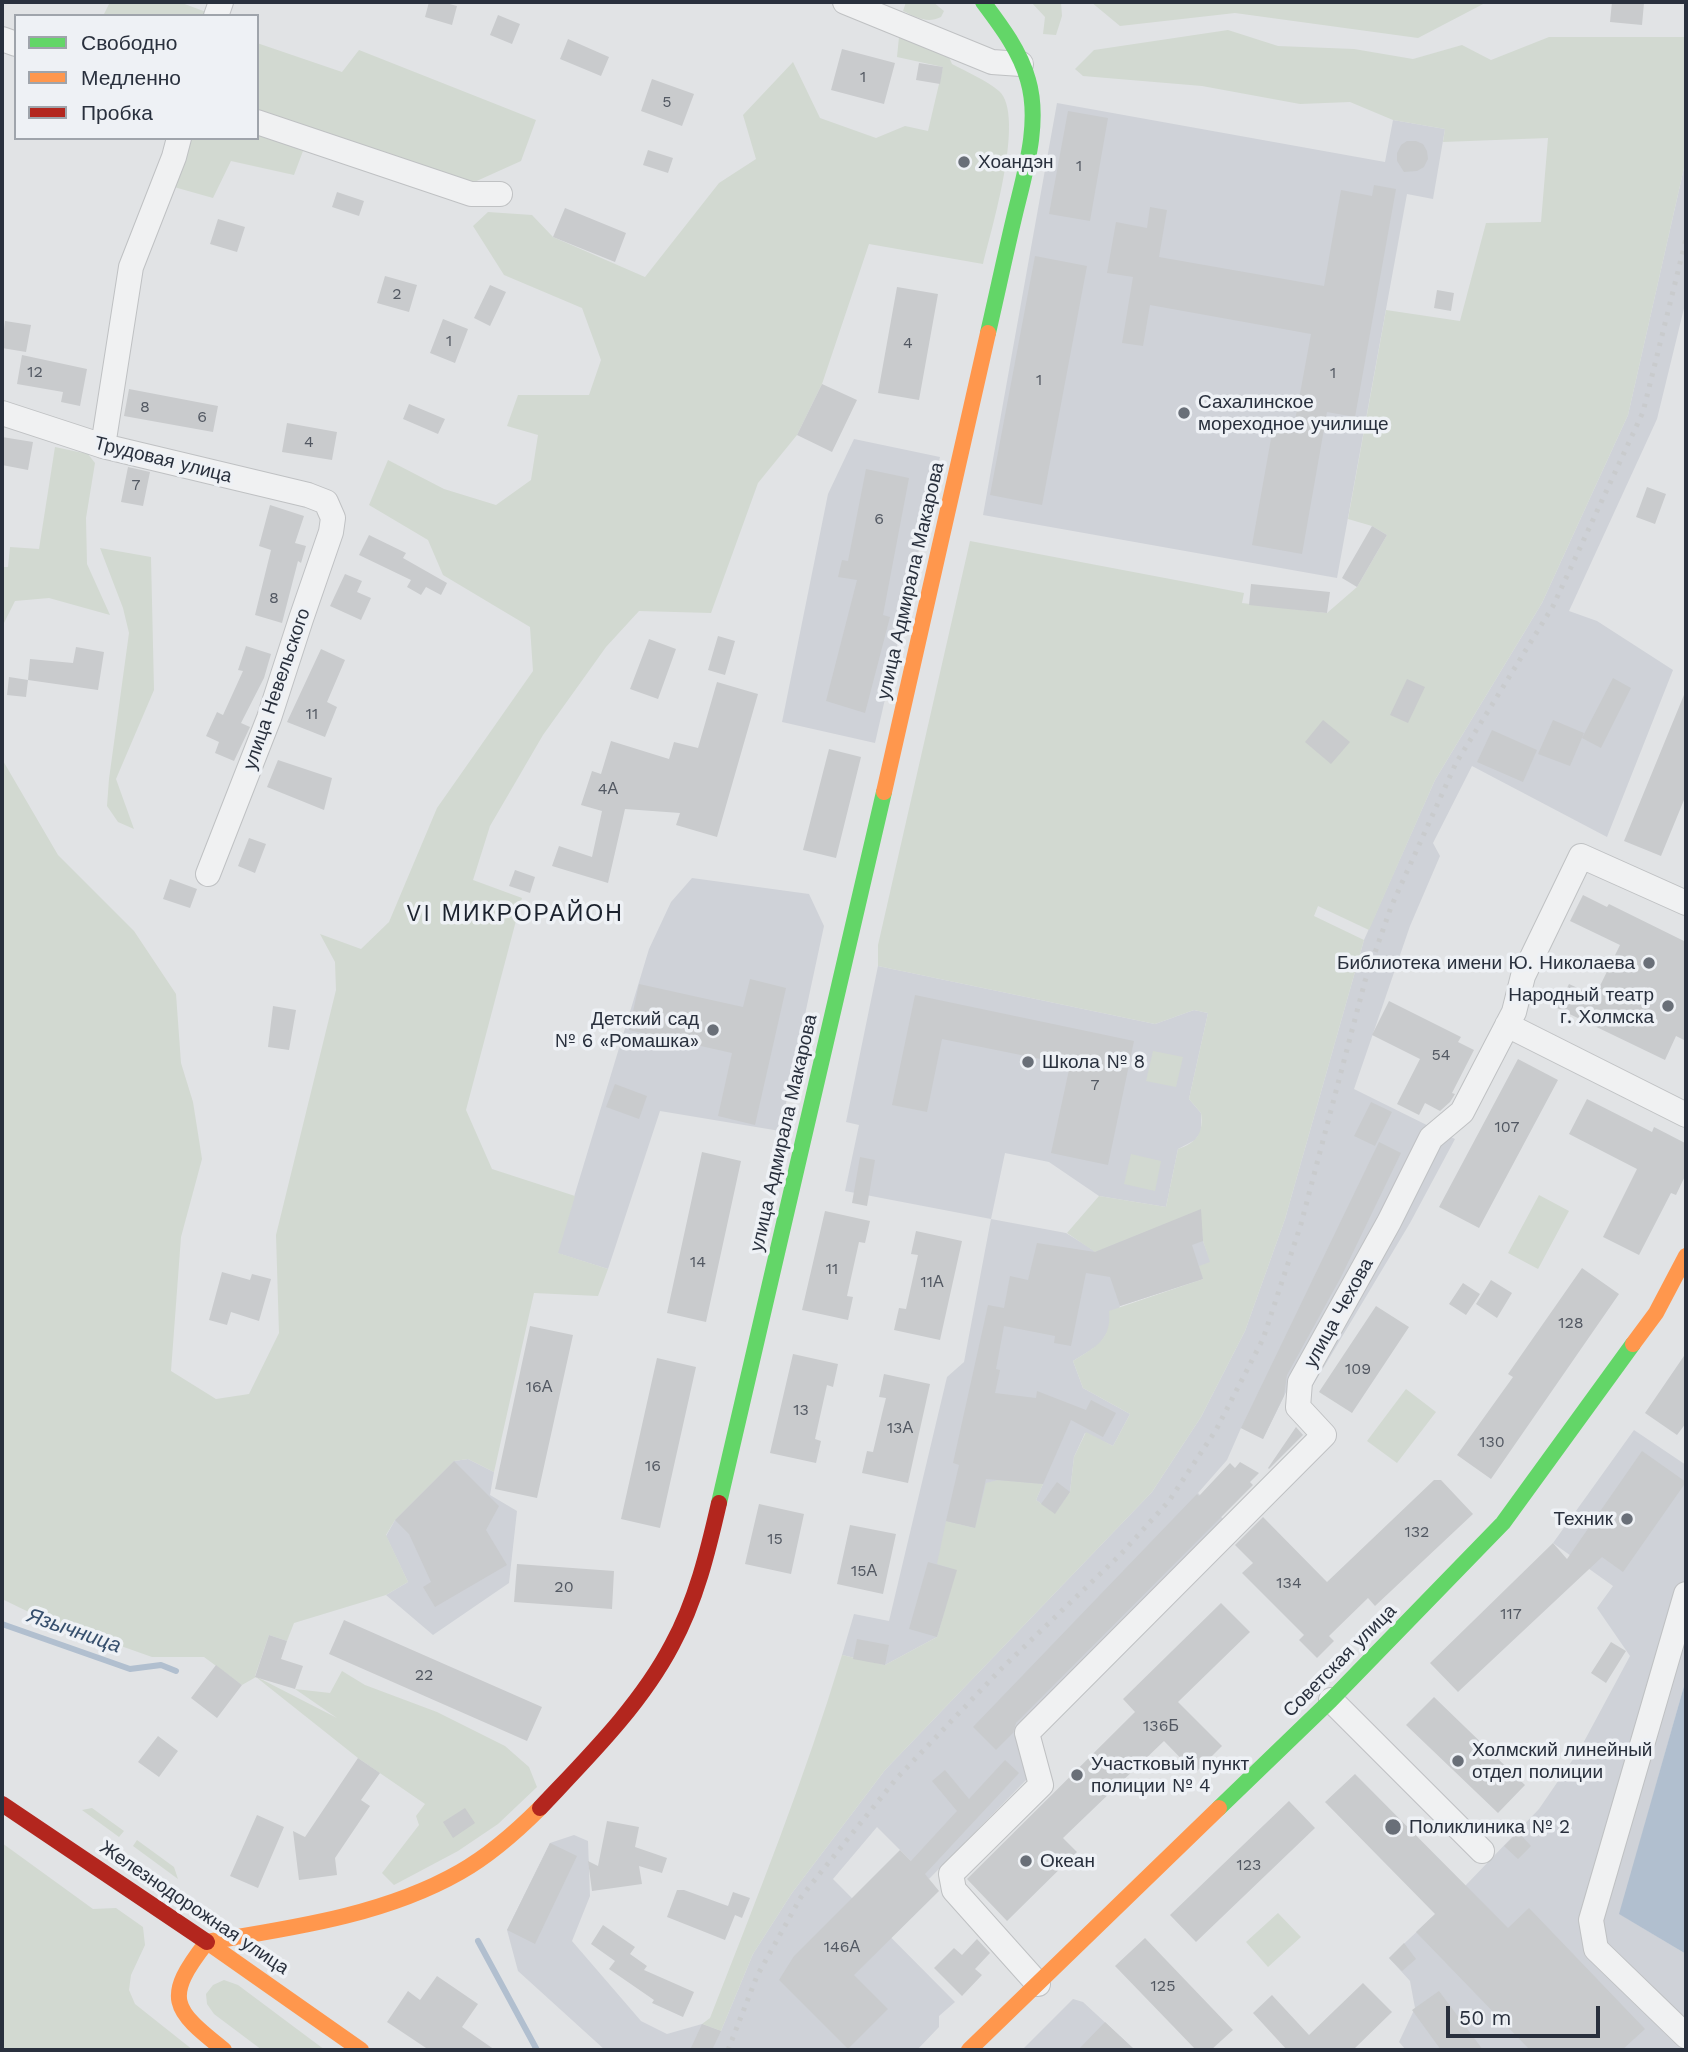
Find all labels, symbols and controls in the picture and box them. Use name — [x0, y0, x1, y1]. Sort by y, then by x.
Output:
legend — [14, 14, 259, 140]
text: Свободно — [81, 30, 178, 55]
text: Медленно — [81, 65, 181, 90]
house number: 1 — [860, 67, 866, 87]
house number: 5 — [662, 92, 672, 112]
text: Пробка — [81, 100, 153, 125]
place label: Хоандэн — [978, 151, 1054, 173]
marker: Хоандэн — [956, 154, 972, 170]
house number: 1 — [1076, 156, 1082, 176]
house number: 2 — [392, 284, 402, 304]
house number: 1 — [446, 331, 452, 351]
house number: 4 — [903, 333, 913, 353]
house number: 12 — [27, 362, 43, 382]
house number: 1 — [1330, 363, 1336, 383]
house number: 1 — [1036, 370, 1042, 390]
place label: Сахалинское мореходное училище — [1198, 391, 1389, 435]
house number: 8 — [140, 397, 150, 417]
marker: Сахалинское мореходное училище — [1176, 405, 1192, 421]
house number: 6 — [197, 407, 207, 427]
street label: Трудовая улица — [92, 432, 234, 488]
house number: 4 — [304, 432, 314, 452]
street label: улица Адмирала Макарова — [873, 460, 949, 702]
house number: 7 — [132, 475, 140, 495]
house number: 6 — [874, 509, 884, 529]
house number: 8 — [269, 588, 279, 608]
street label: улица Невельского — [239, 605, 315, 773]
house number: 11 — [306, 704, 318, 724]
house number: 4А — [598, 779, 618, 799]
district label: VI МИКРОРАЙОН — [408, 900, 622, 928]
place label: Библиотека имени Ю. Николаева — [1337, 952, 1635, 974]
marker: Библиотека имени Ю. Николаева — [1641, 955, 1657, 971]
place label: Народный театр г. Холмска — [1508, 984, 1654, 1028]
marker: Народный театр г. Холмска — [1660, 998, 1676, 1014]
place label: Детский сад № 6 «Ромашка» — [554, 1008, 699, 1052]
street label: улица Адмирала Макарова — [746, 1012, 822, 1254]
marker: Детский сад № 6 «Ромашка» — [705, 1022, 721, 1038]
house number: 54 — [1431, 1045, 1451, 1065]
place label: Школа № 8 — [1042, 1051, 1145, 1073]
marker: Школа № 8 — [1020, 1054, 1036, 1070]
house number: 7 — [1091, 1075, 1099, 1095]
house number: 107 — [1495, 1117, 1519, 1137]
house number: 14 — [690, 1252, 706, 1272]
street label: улица Чехова — [1299, 1254, 1379, 1372]
house number: 11 — [826, 1259, 838, 1279]
house number: 11А — [920, 1272, 944, 1292]
house number: 128 — [1558, 1313, 1584, 1333]
house number: 109 — [1345, 1359, 1371, 1379]
house number: 16А — [526, 1377, 552, 1397]
house number: 13 — [793, 1400, 809, 1420]
house number: 13А — [887, 1418, 913, 1438]
house number: 130 — [1479, 1432, 1505, 1452]
house number: 16 — [645, 1456, 661, 1476]
place label: Техник — [1553, 1508, 1613, 1530]
marker: Техник — [1619, 1511, 1635, 1527]
house number: 132 — [1405, 1522, 1429, 1542]
house number: 15 — [767, 1529, 783, 1549]
house number: 15А — [851, 1561, 877, 1581]
house number: 134 — [1276, 1573, 1302, 1593]
house number: 20 — [554, 1577, 574, 1597]
street label: Советская улица — [1279, 1600, 1401, 1722]
water label: Язычница — [24, 1603, 124, 1659]
house number: 117 — [1500, 1604, 1522, 1624]
house number: 22 — [415, 1665, 433, 1685]
house number: 136Б — [1143, 1716, 1179, 1736]
place label: Холмский линейный отдел полиции — [1472, 1739, 1652, 1783]
place label: Участковый пункт полиции № 4 — [1091, 1753, 1249, 1797]
marker: Холмский линейный отдел полиции — [1450, 1753, 1466, 1769]
marker: Участковый пункт полиции № 4 — [1069, 1767, 1085, 1783]
place label: Поликлиника № 2 — [1409, 1816, 1570, 1838]
marker: Поликлиника № 2 — [1383, 1817, 1403, 1837]
street label: Железнодорожная улица — [95, 1836, 293, 1980]
place label: Океан — [1040, 1850, 1095, 1872]
marker: Океан — [1018, 1853, 1034, 1869]
house number: 123 — [1237, 1855, 1261, 1875]
house number: 146А — [824, 1937, 860, 1957]
house number: 125 — [1151, 1976, 1175, 1996]
scale bar — [1450, 1993, 1604, 2037]
text: 50 m — [1459, 2005, 1511, 2030]

